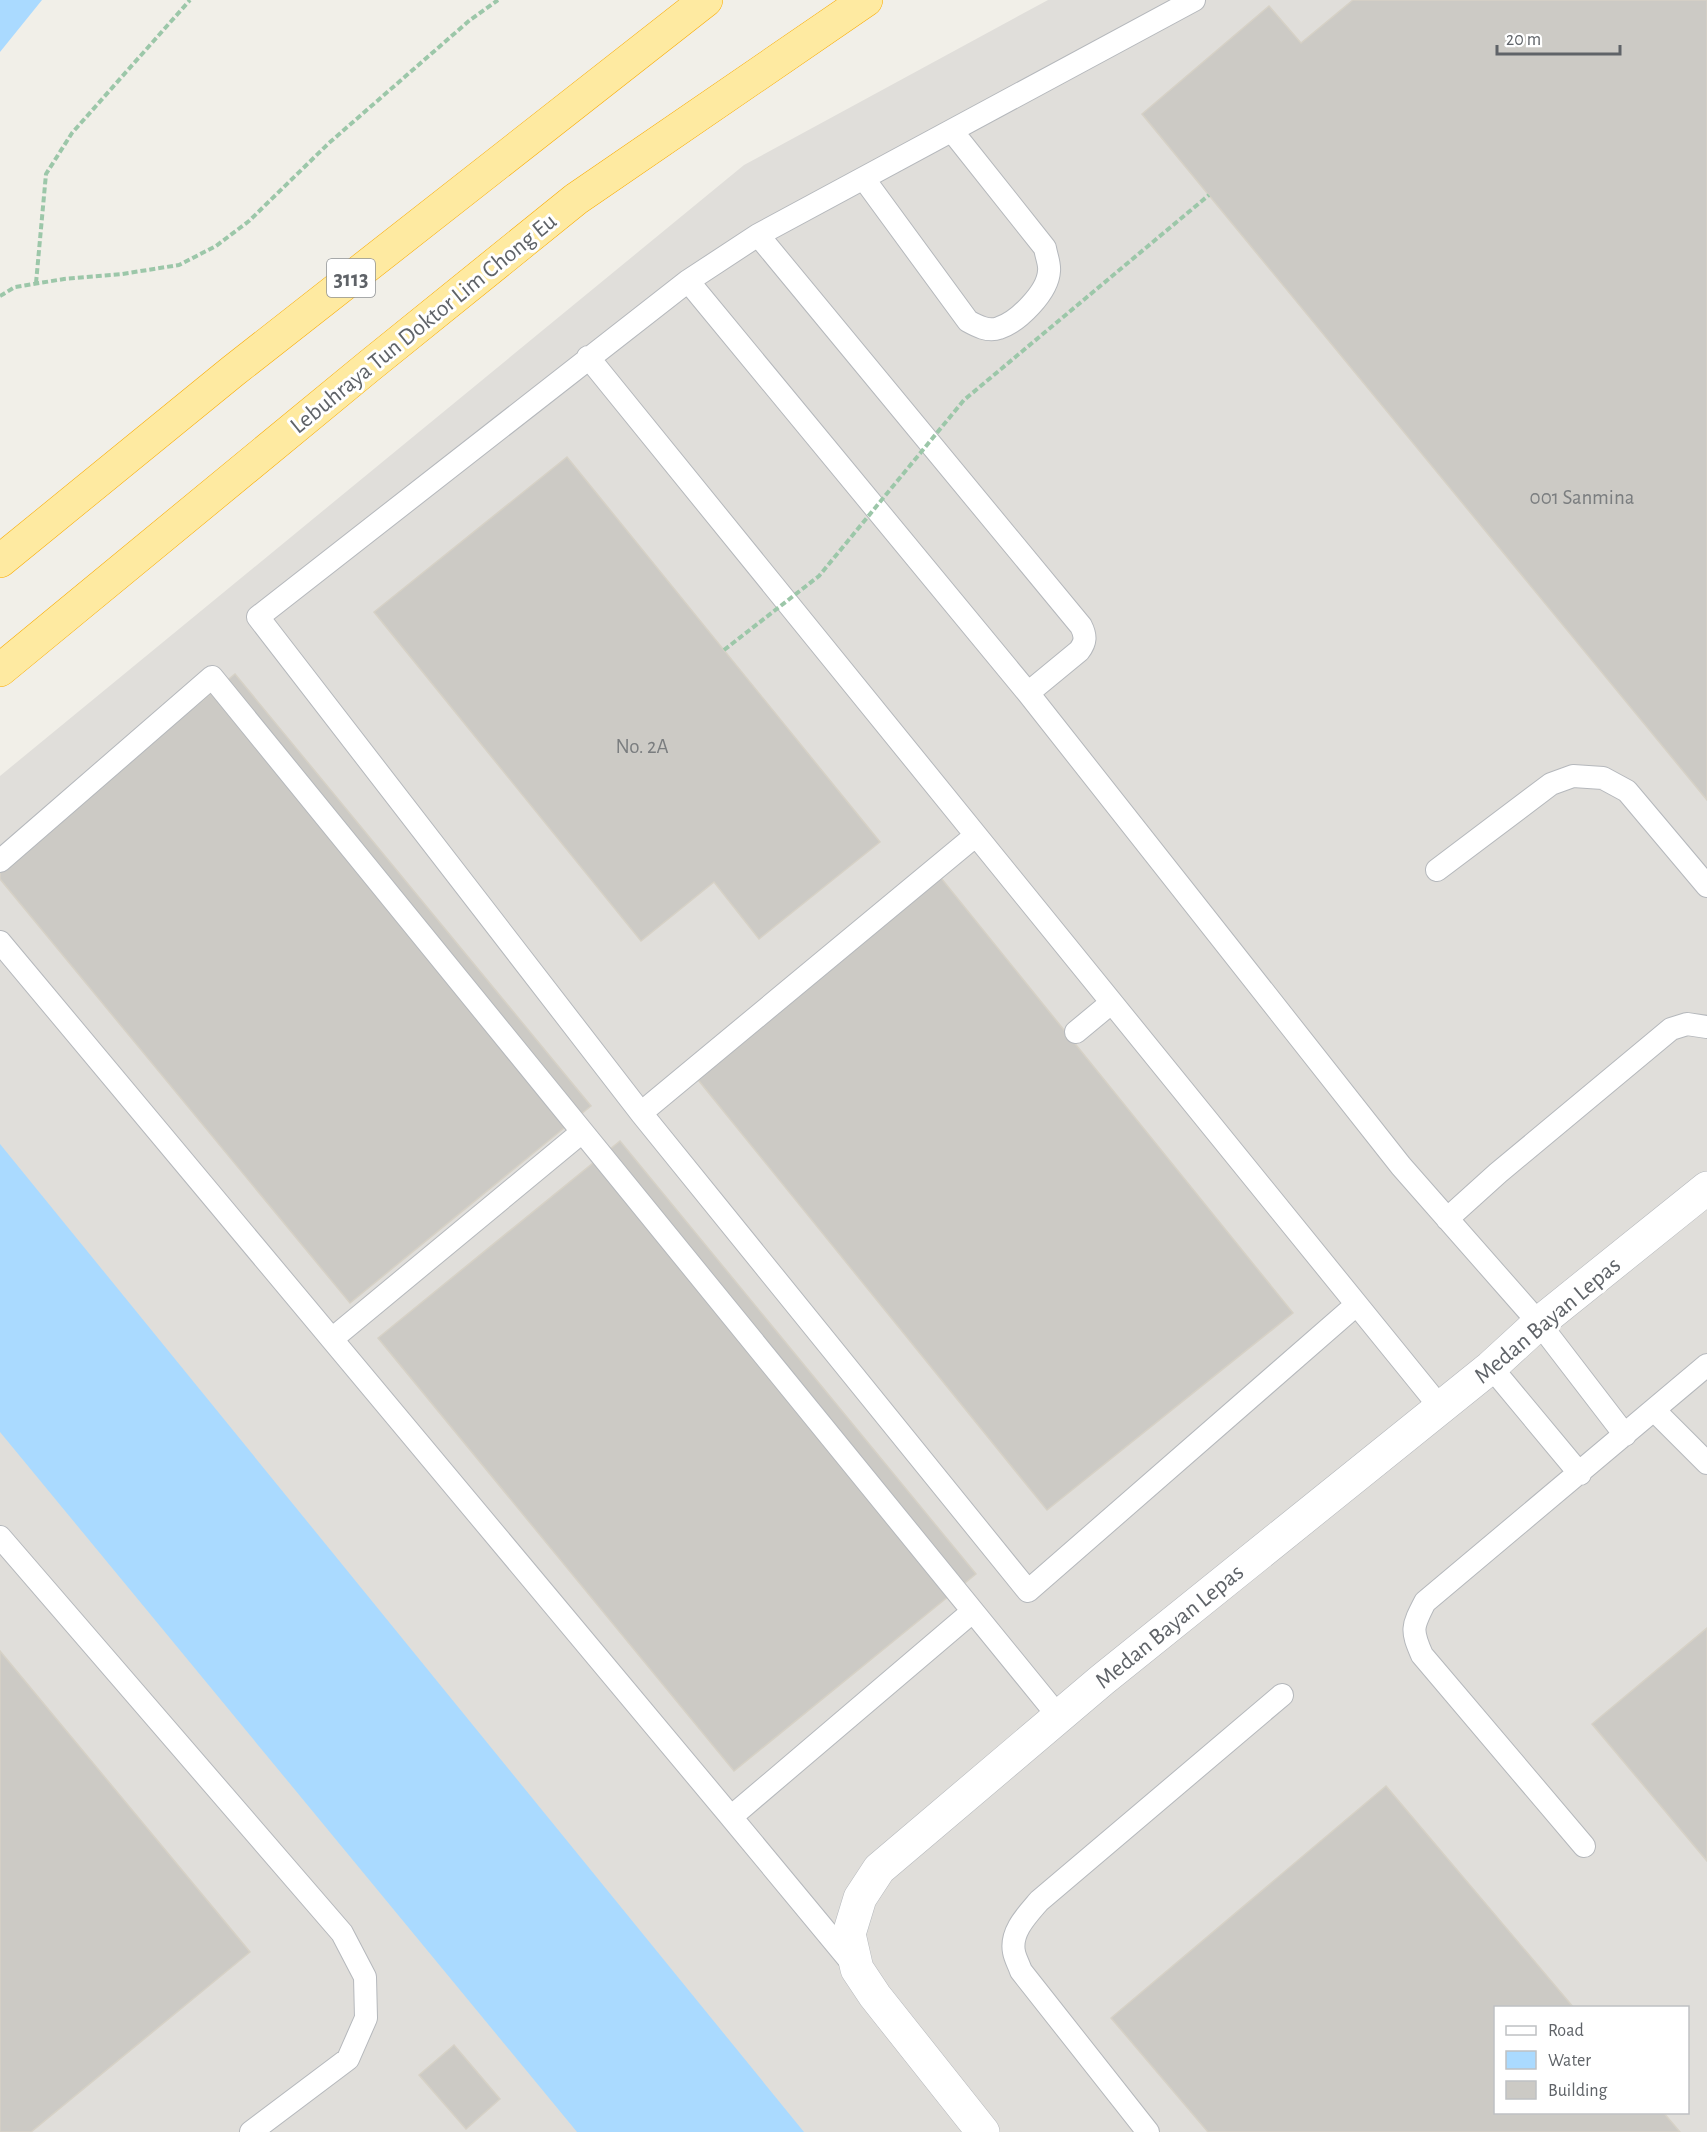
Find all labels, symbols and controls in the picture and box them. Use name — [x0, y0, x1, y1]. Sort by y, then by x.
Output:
scale bar — [1497, 18, 1620, 56]
text: 20 m — [1506, 31, 1541, 49]
street label: Lebuhraya Tun Doktor Lim Chong Eu — [286, 209, 561, 438]
road number: 3113 — [327, 259, 375, 297]
house number: 001 Sanmina — [1530, 487, 1635, 508]
house number: No. 2A — [615, 736, 669, 757]
street label: Medan Bayan Lepas — [1470, 1253, 1625, 1389]
street label: Medan Bayan Lepas — [1091, 1560, 1248, 1694]
legend — [1494, 2006, 1689, 2114]
text: Road — [1548, 2022, 1584, 2040]
text: Water — [1548, 2052, 1591, 2070]
text: Building — [1548, 2082, 1608, 2100]

